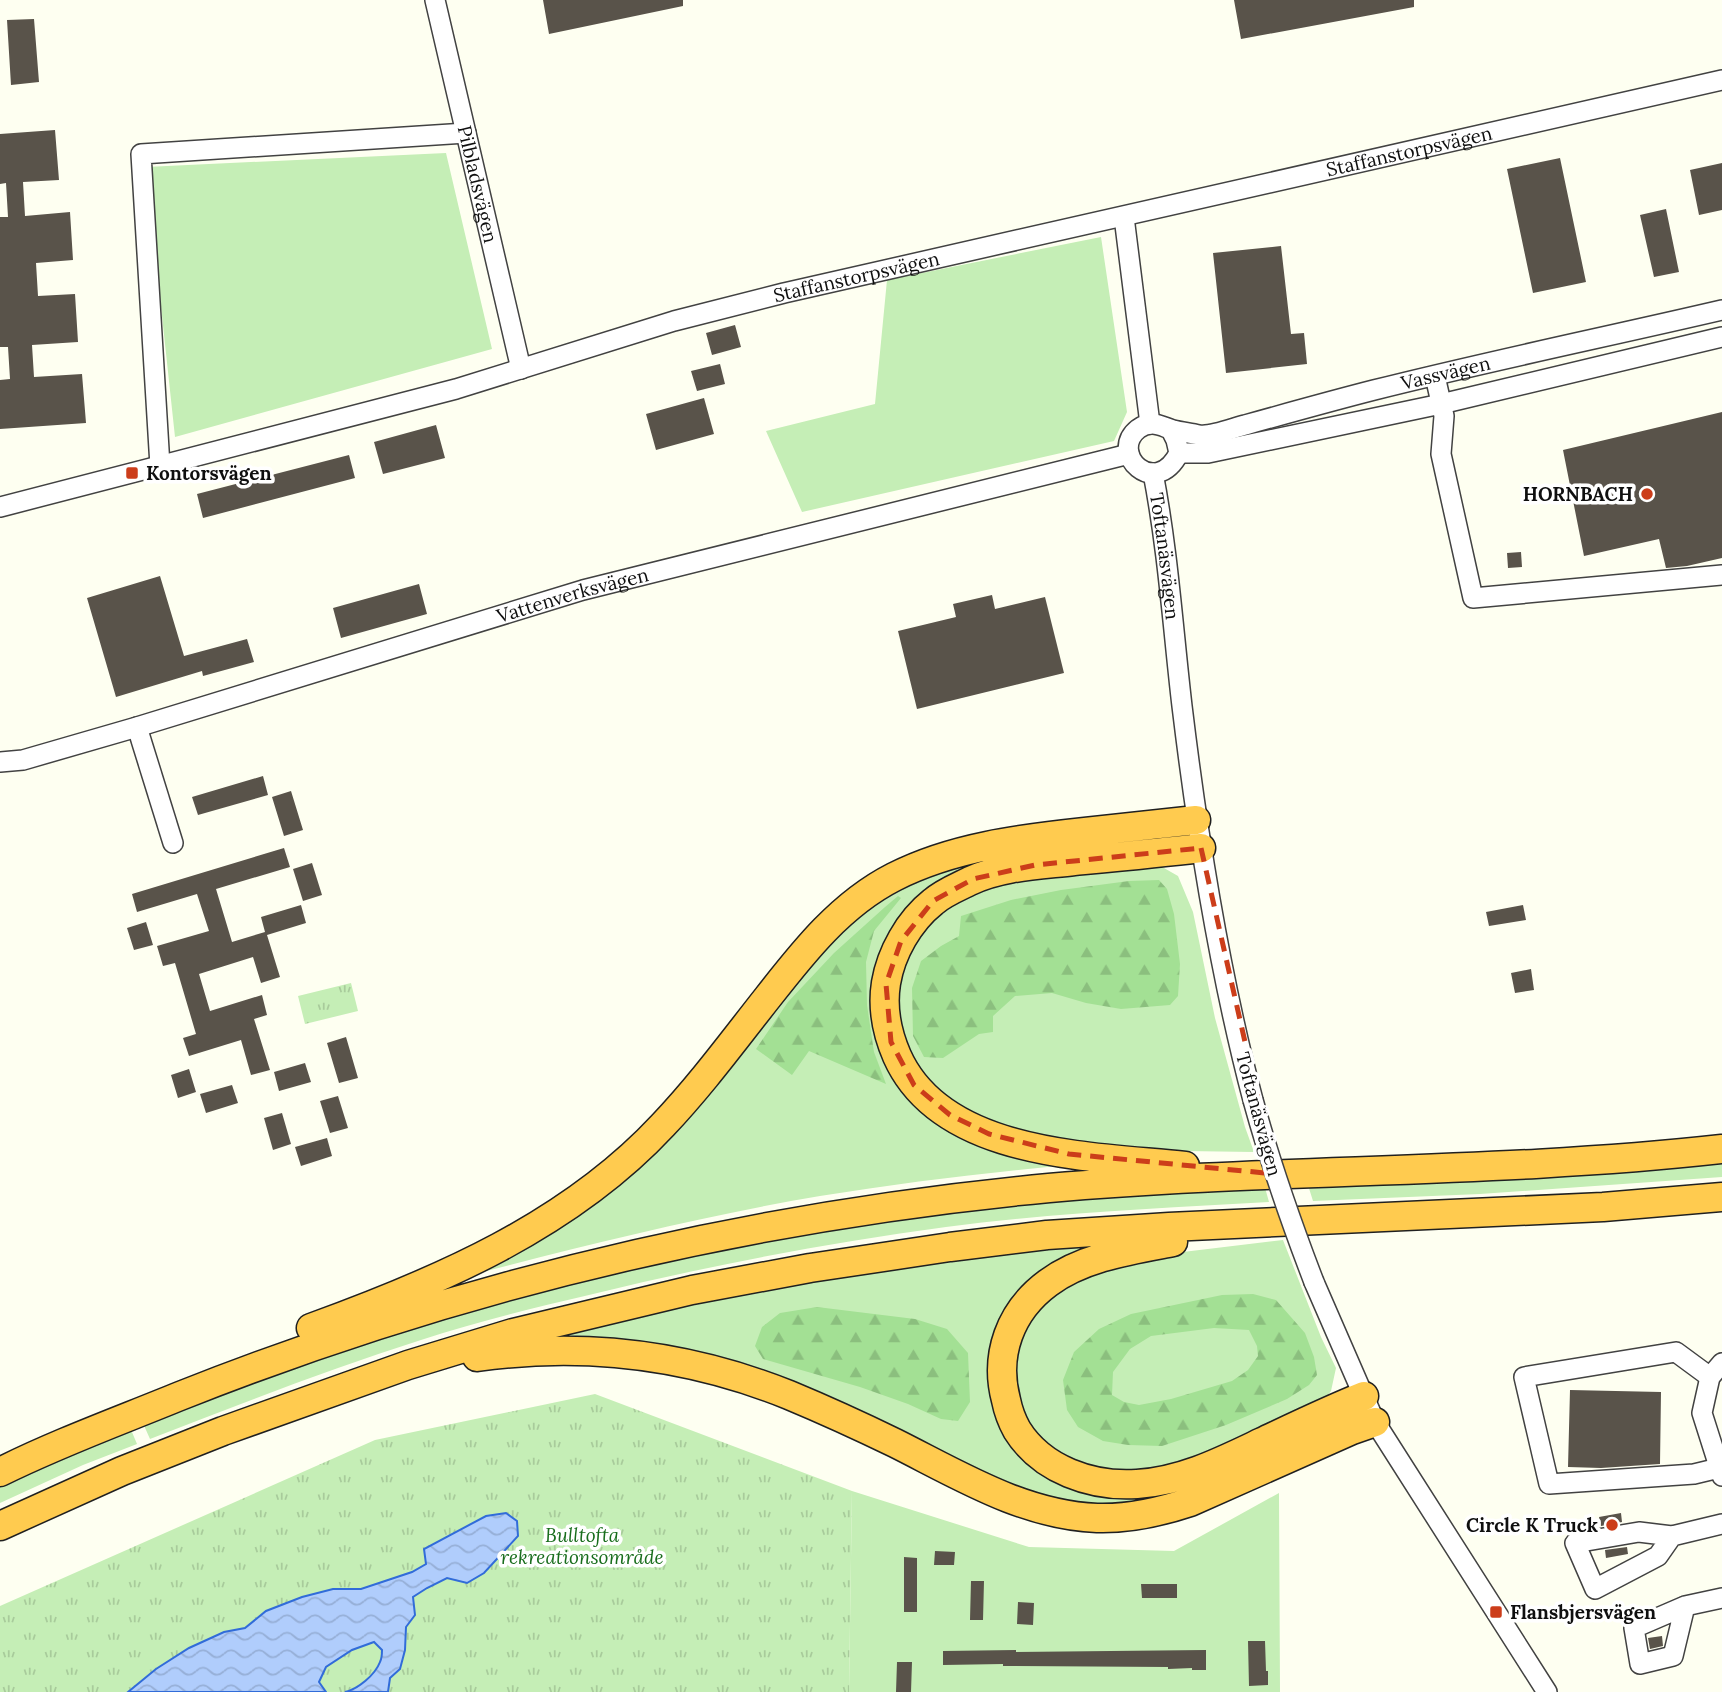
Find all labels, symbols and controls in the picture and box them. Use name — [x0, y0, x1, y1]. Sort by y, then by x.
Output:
street label: Staffanstorpsvägen — [1324, 121, 1494, 181]
street label: Pilbladsvägen — [453, 123, 503, 245]
street label: Staffanstorpsvägen — [771, 246, 942, 307]
street label: Vassvägen — [1398, 351, 1493, 395]
place label: Kontorsvägen — [146, 461, 272, 485]
marker: Kontorsvägen — [124, 465, 140, 481]
place label: HORNBACH — [1523, 482, 1633, 506]
marker: HORNBACH — [1639, 486, 1655, 502]
street label: Toftanäsvägen — [1145, 491, 1185, 621]
street label: Vattenverksvägen — [493, 562, 651, 628]
street label: Toftanäsvägen — [1231, 1049, 1287, 1179]
place label: Circle K Truck — [1466, 1513, 1598, 1537]
marker: Circle K Truck — [1604, 1517, 1620, 1533]
park label: Bulltofta rekreationsområde — [500, 1523, 664, 1569]
place label: Flansbjersvägen — [1510, 1600, 1656, 1624]
marker: Flansbjersvägen — [1488, 1604, 1504, 1620]

